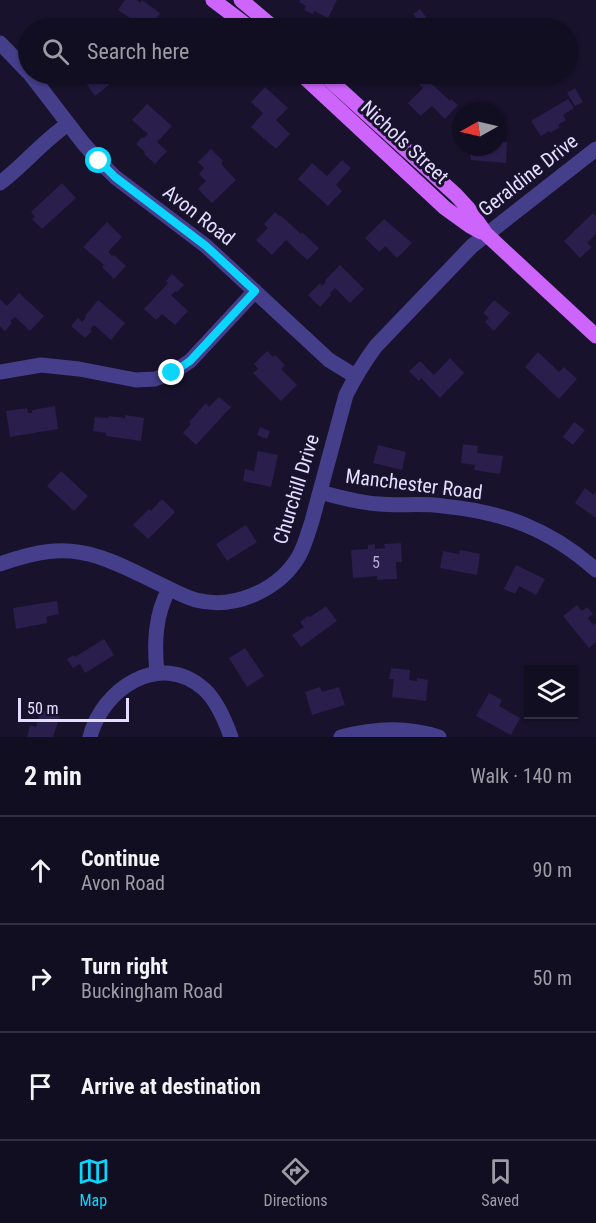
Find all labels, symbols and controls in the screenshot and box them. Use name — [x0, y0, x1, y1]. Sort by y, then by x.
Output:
search box — [18, 18, 578, 84]
icon: search — [39, 35, 72, 68]
text: Search here — [87, 39, 189, 64]
street label: Nichols Street — [356, 95, 454, 189]
north arrow — [452, 102, 506, 156]
street label: Geraldine Drive — [474, 129, 582, 221]
route start — [85, 147, 111, 173]
street label: Avon Road — [159, 180, 239, 250]
route end — [158, 359, 184, 385]
street label: Churchill Drive — [268, 431, 324, 547]
street label: Manchester Road — [344, 464, 484, 504]
house number: 5 — [372, 553, 380, 572]
map controls — [524, 665, 578, 719]
button: layers — [524, 665, 578, 719]
scale bar — [18, 695, 129, 722]
text: 50 m — [27, 699, 59, 718]
text: 2 min — [24, 761, 82, 791]
text: Walk · 140 m — [471, 764, 572, 788]
text: Continue — [81, 846, 160, 871]
icon: ahead — [24, 854, 57, 887]
text: 90 m — [533, 858, 572, 882]
text: Avon Road — [81, 871, 165, 895]
text: Turn right — [81, 954, 168, 979]
icon: right — [24, 962, 57, 995]
text: 50 m — [533, 966, 572, 990]
text: Buckingham Road — [81, 979, 223, 1003]
icon: arrive — [24, 1070, 57, 1103]
text: Arrive at destination — [81, 1074, 261, 1099]
tab: Map — [77, 1155, 110, 1210]
tab: Directions — [264, 1155, 327, 1210]
tab: Saved — [481, 1155, 519, 1210]

